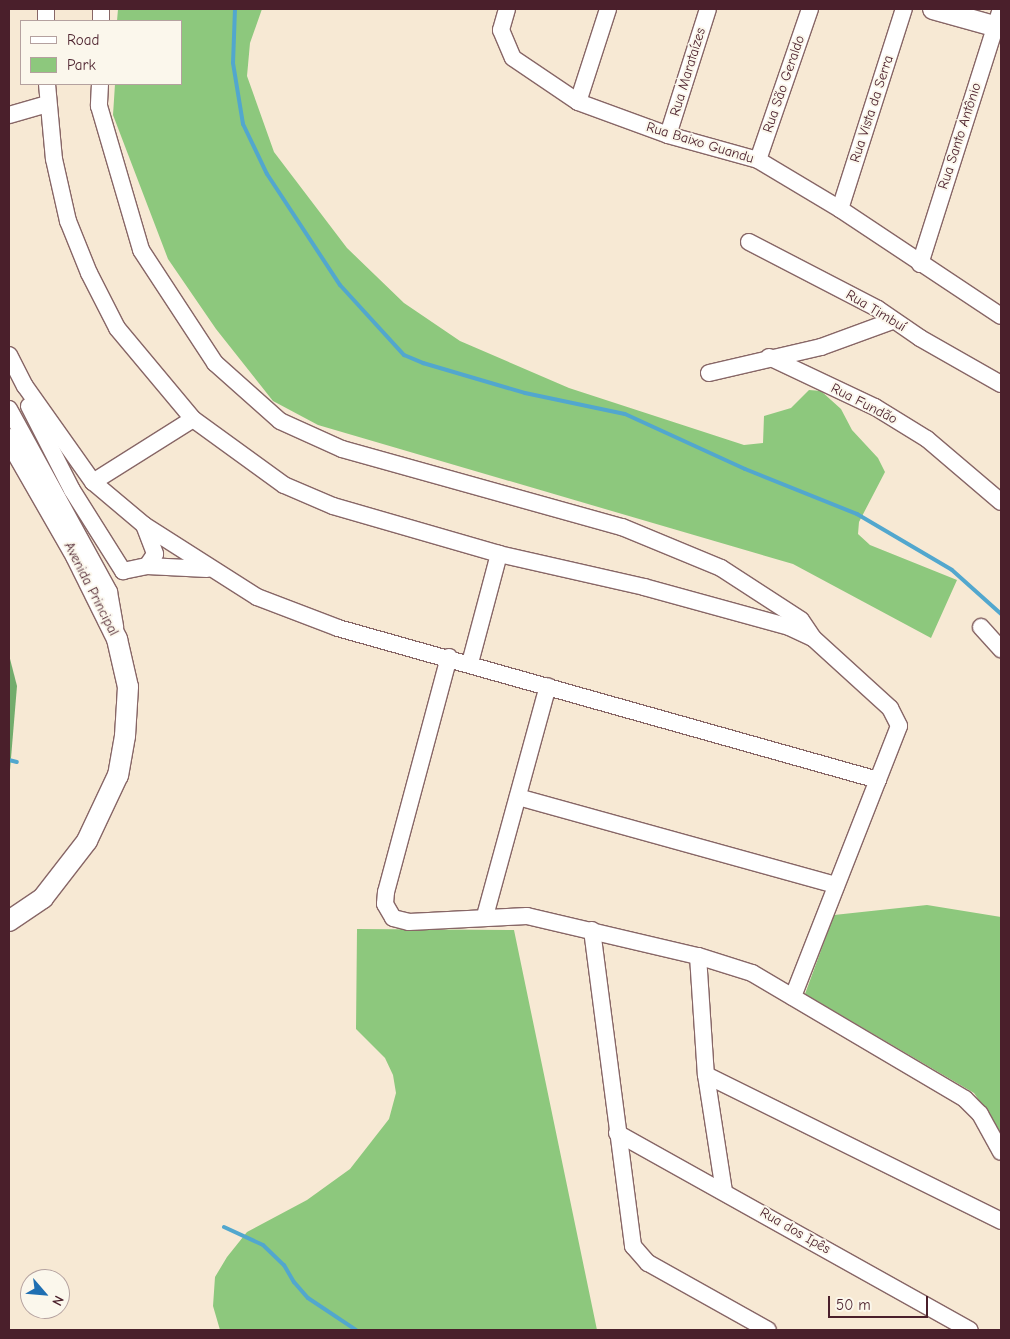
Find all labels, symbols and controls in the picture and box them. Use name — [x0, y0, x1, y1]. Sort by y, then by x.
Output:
legend — [20, 20, 182, 85]
street label: Rua Marataízes — [667, 26, 709, 118]
text: Road — [67, 31, 99, 49]
street label: Rua São Geraldo — [759, 33, 809, 135]
street label: Rua Vista da Serra — [847, 53, 897, 165]
text: Park — [67, 56, 96, 74]
street label: Rua Santo Antônio — [935, 81, 985, 191]
street label: Rua Baixo Guandu — [644, 119, 756, 167]
street label: Rua Timbuí — [843, 286, 909, 336]
street label: Rua Fundão — [828, 380, 900, 428]
street label: Avenida Principal — [60, 539, 122, 639]
street label: Rua dos Ipês — [757, 1204, 833, 1258]
north arrow — [20, 1269, 70, 1319]
scale bar — [830, 1286, 930, 1318]
text: N — [48, 1293, 68, 1309]
text: 50 m — [836, 1296, 871, 1314]

